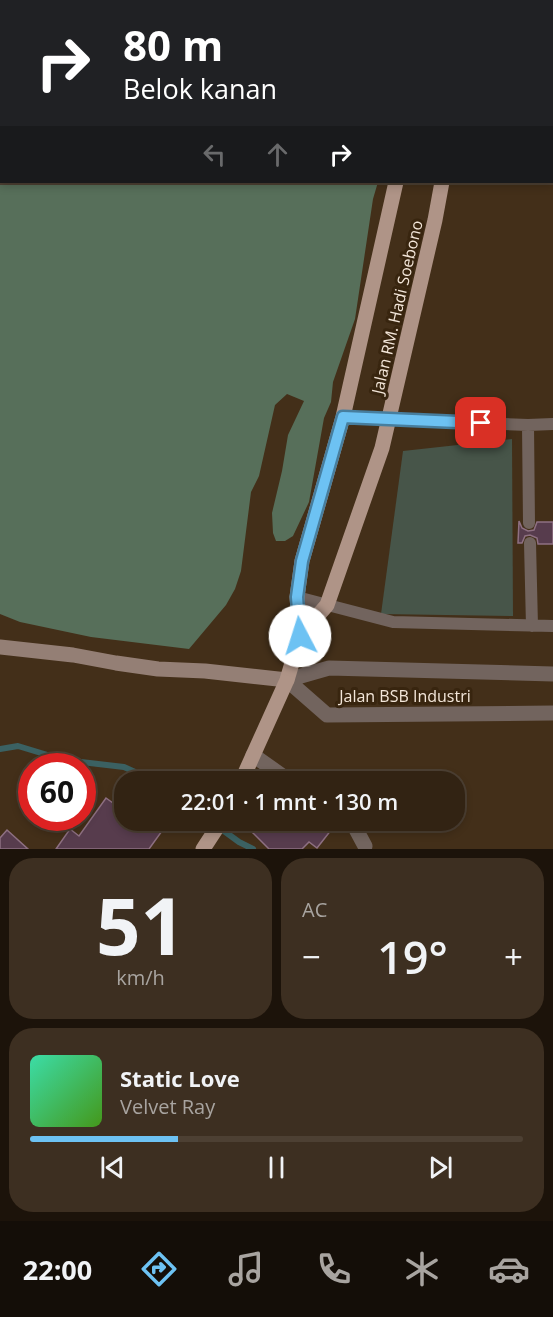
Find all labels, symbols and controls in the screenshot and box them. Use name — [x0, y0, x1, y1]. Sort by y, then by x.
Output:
text: 80 m — [123, 16, 223, 73]
icon: right — [24, 24, 102, 102]
text: Belok kanan — [123, 70, 277, 107]
icon: left — [198, 138, 231, 171]
icon: ahead — [261, 138, 294, 171]
icon: right — [324, 138, 357, 171]
street label: Jalan RM. Hadi Soebono — [366, 218, 428, 398]
pin — [455, 397, 506, 448]
icon: arrive — [464, 406, 497, 439]
position arrow — [268, 604, 332, 668]
street label: Jalan BSB Industri — [337, 685, 471, 707]
speed limit sign: 60 — [18, 753, 96, 831]
text: 22:01 · 1 mnt · 130 m — [181, 786, 398, 816]
text: 51 — [96, 872, 185, 978]
text: AC — [302, 896, 327, 923]
text: 19° — [377, 926, 448, 987]
text: − — [302, 934, 321, 979]
text: + — [504, 934, 523, 979]
text: km/h — [116, 964, 165, 991]
text: Static Love — [120, 1063, 240, 1093]
text: Velvet Ray — [120, 1093, 215, 1120]
icon: previous — [96, 1151, 129, 1184]
icon: pause — [260, 1151, 293, 1184]
icon: next — [424, 1151, 457, 1184]
icon: directions — [138, 1248, 180, 1290]
icon: music — [225, 1248, 267, 1290]
icon: phone — [313, 1248, 355, 1290]
icon: climate — [401, 1248, 443, 1290]
icon: car — [488, 1248, 530, 1290]
text: 22:00 — [23, 1251, 92, 1288]

